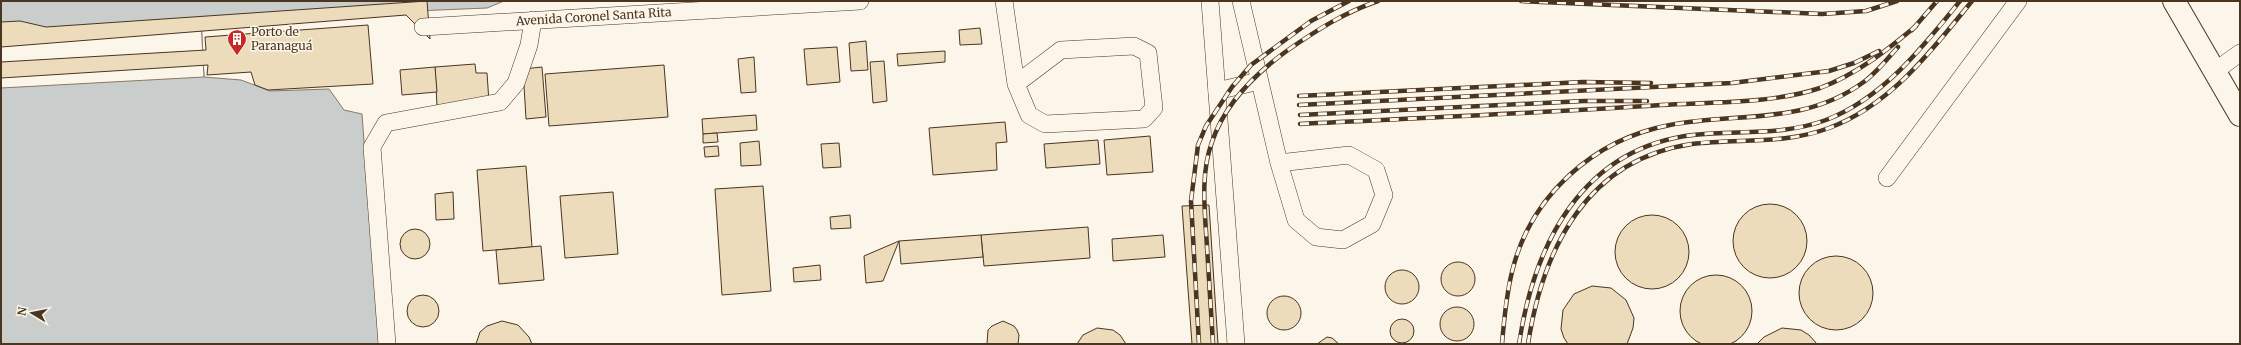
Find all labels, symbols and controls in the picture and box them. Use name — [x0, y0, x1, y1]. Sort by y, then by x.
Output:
street label: Avenida Coronel Santa Rita — [515, 4, 672, 29]
place label: Porto de Paranaguá — [251, 24, 313, 53]
building icon: Porto de Paranaguá — [226, 28, 248, 56]
north arrow — [12, 293, 52, 333]
text: N — [15, 305, 30, 317]

